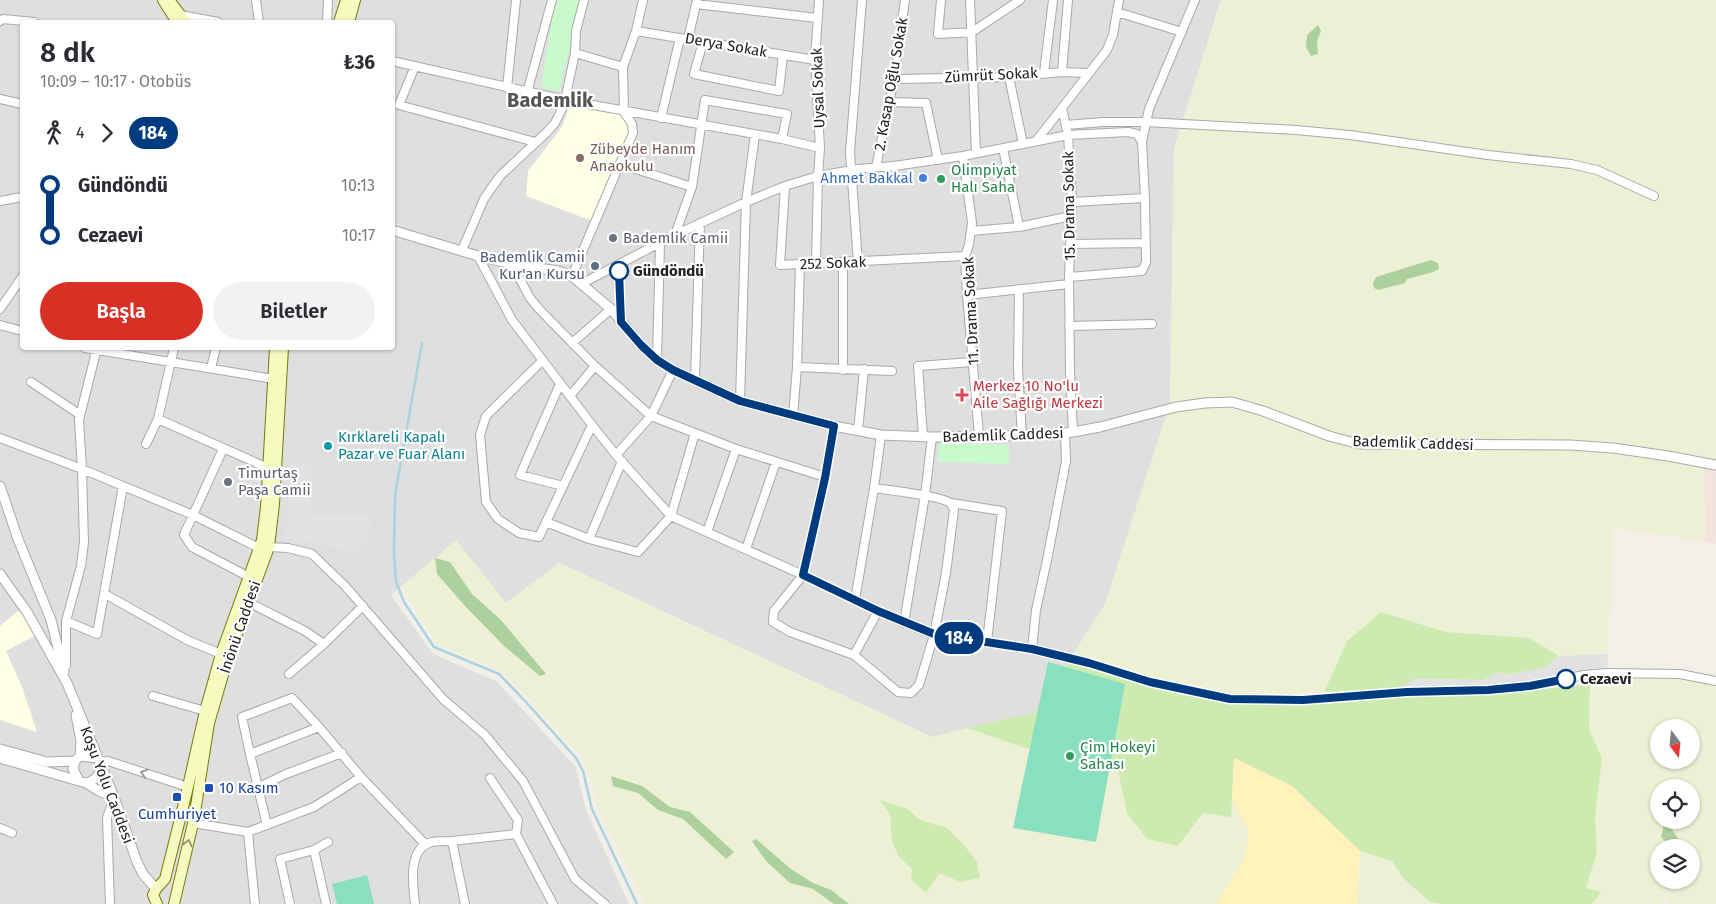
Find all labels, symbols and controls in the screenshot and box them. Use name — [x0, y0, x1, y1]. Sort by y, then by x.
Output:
street label: 2. Kasap Oğlu Sokak — [870, 16, 912, 152]
street label: Derya Sokak — [683, 29, 769, 61]
text: 8 dk — [40, 36, 95, 69]
street label: Uysal Sokak — [808, 47, 828, 129]
text: ₺36 — [344, 51, 375, 74]
street label: Zümrüt Sokak — [944, 64, 1038, 86]
text: 10:09 – 10:17 · Otobüs — [40, 72, 191, 91]
district label: Bademlik — [507, 88, 594, 112]
icon: walk — [40, 119, 68, 147]
icon: forward — [93, 119, 121, 147]
text: 184 — [139, 122, 168, 144]
text: 4 — [76, 123, 85, 142]
place label: Zübeyde Hanım Anaokulu — [590, 140, 696, 175]
street label: 15. Drama Sokak — [1059, 151, 1079, 261]
marker: Zübeyde Hanım Anaokulu — [574, 152, 586, 164]
place label: Olimpiyat Halı Saha — [951, 161, 1017, 196]
place label: Ahmet Bakkal — [820, 169, 914, 187]
marker: Ahmet Bakkal — [917, 172, 929, 184]
marker: Olimpiyat Halı Saha — [935, 173, 947, 185]
text: Gündöndü — [78, 174, 168, 197]
text: 10:13 — [341, 176, 375, 195]
text: Cezaevi — [78, 224, 143, 247]
text: 10:17 — [342, 226, 375, 245]
place label: Bademlik Camii — [623, 229, 728, 247]
marker: Bademlik Camii — [607, 232, 619, 244]
place label: Bademlik Camii Kur'an Kursu — [480, 248, 585, 283]
street label: 252 Sokak — [800, 253, 867, 273]
street label: 11. Drama Sokak — [959, 256, 983, 366]
marker: Bademlik Camii Kur'an Kursu — [589, 260, 601, 272]
marker: Gündöndü — [609, 261, 629, 281]
place label: Gündöndü — [633, 262, 704, 280]
button: Başla — [40, 282, 203, 340]
button: Biletler — [213, 282, 375, 340]
place label: Merkez 10 No'lu Aile Sağlığı Merkezi — [973, 377, 1103, 412]
marker: Merkez 10 No'lu Aile Sağlığı Merkezi — [955, 388, 969, 402]
street label: Bademlik Caddesi — [942, 424, 1064, 446]
place label: Kırklareli Kapalı Pazar ve Fuar Alanı — [338, 428, 465, 463]
street label: Bademlik Caddesi — [1352, 432, 1474, 454]
marker: Kırklareli Kapalı Pazar ve Fuar Alanı — [322, 440, 334, 452]
place label: Timurtaş Paşa Camii — [238, 464, 311, 499]
marker: Timurtaş Paşa Camii — [222, 476, 234, 488]
street label: İnönü Caddesi — [216, 578, 264, 676]
line badge: 184 — [930, 622, 988, 654]
text: 184 — [945, 627, 973, 649]
marker: Cezaevi — [1556, 669, 1576, 689]
place label: Cezaevi — [1580, 670, 1631, 688]
north arrow — [1650, 719, 1700, 769]
map controls — [1650, 719, 1700, 889]
street label: Koşu Yolu Caddesi — [76, 724, 138, 846]
place label: Çim Hokeyi Sahası — [1080, 738, 1156, 773]
marker: Çim Hokeyi Sahası — [1064, 750, 1076, 762]
one-way arrow — [140, 768, 149, 778]
place label: 10 Kasım — [219, 779, 279, 797]
button: locate — [1650, 779, 1700, 829]
marker: 10 Kasım — [203, 782, 215, 794]
marker: Cumhuriyet — [171, 791, 183, 803]
place label: Cumhuriyet — [138, 805, 217, 823]
one-way arrow — [182, 838, 193, 847]
button: layers — [1650, 839, 1700, 889]

